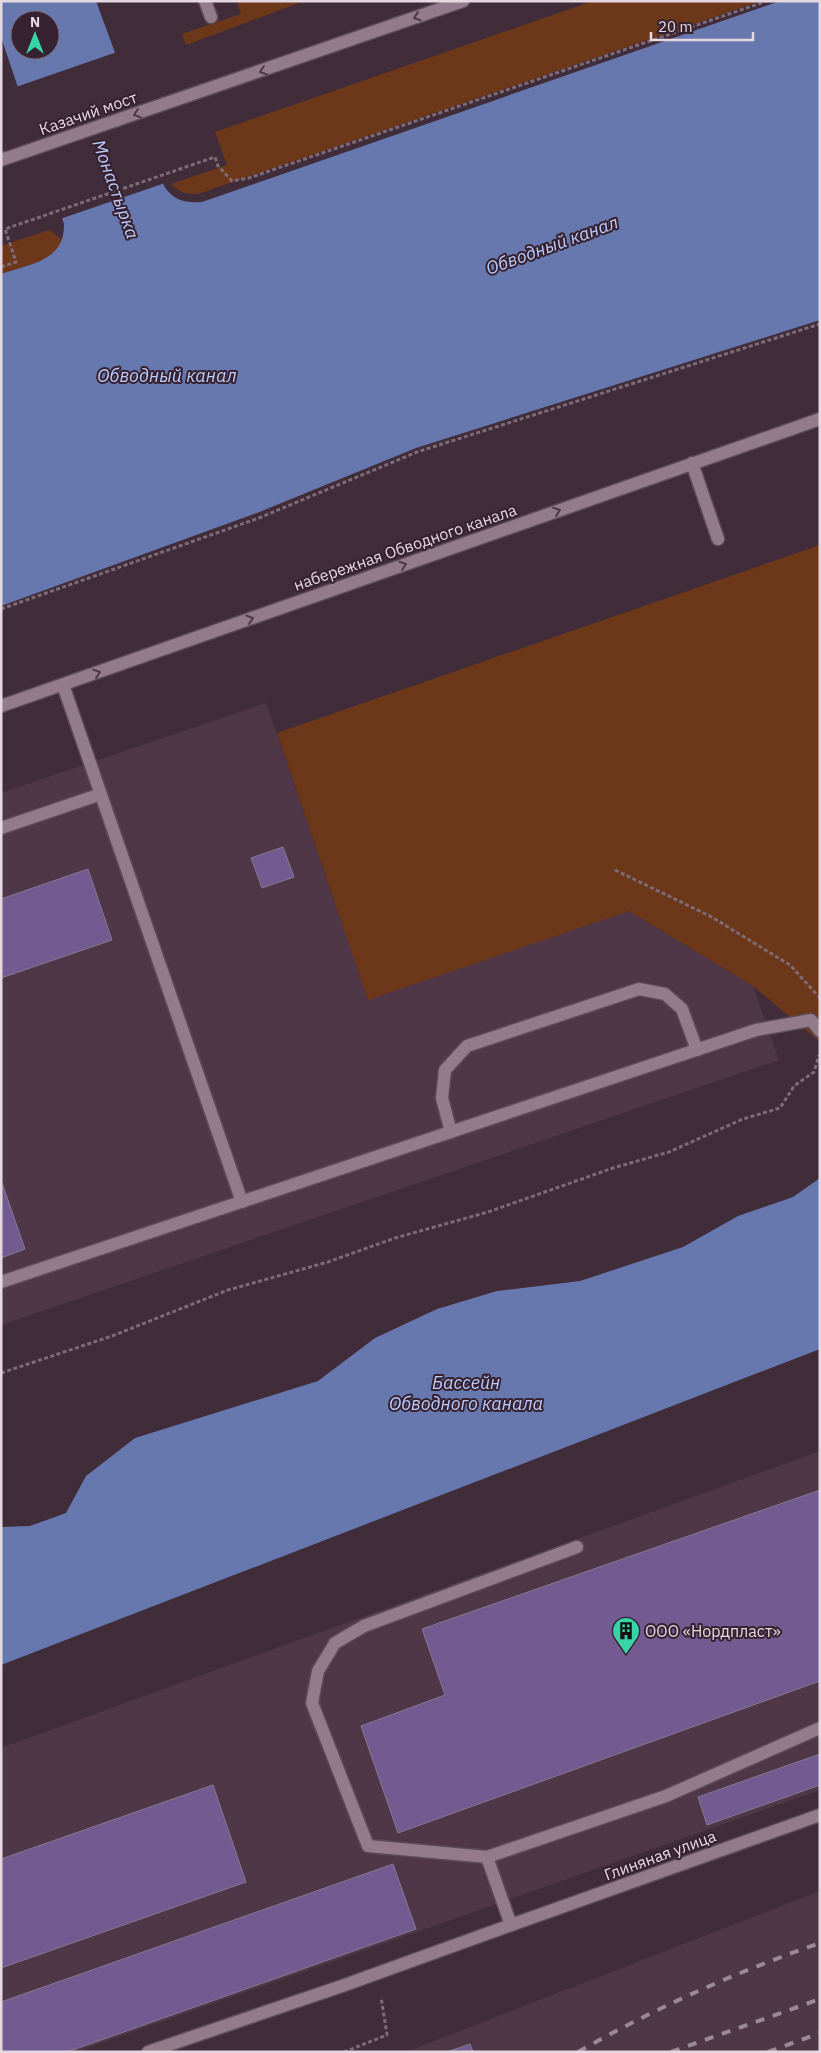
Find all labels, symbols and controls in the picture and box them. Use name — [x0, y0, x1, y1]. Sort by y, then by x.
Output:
north arrow — [10, 10, 60, 60]
scale bar — [651, 10, 754, 42]
one-way arrow — [413, 11, 422, 21]
text: N — [30, 13, 40, 31]
text: 20 m — [658, 17, 693, 36]
one-way arrow — [260, 65, 268, 75]
street label: Казачий мост — [36, 87, 140, 139]
one-way arrow — [133, 108, 142, 118]
water label: Монастырка — [87, 136, 145, 242]
water label: Обводный канал — [483, 210, 622, 280]
water label: Обводный канал — [97, 364, 237, 387]
street label: набережная Обводного канала — [291, 499, 520, 595]
one-way arrow — [552, 507, 560, 517]
one-way arrow — [399, 561, 407, 571]
one-way arrow — [245, 615, 254, 625]
one-way arrow — [92, 669, 101, 679]
water label: Бассейн Обводного канала — [389, 1371, 543, 1415]
building icon: ООО «Нордпласт» — [611, 1616, 641, 1655]
place label: ООО «Нордпласт» — [645, 1621, 781, 1641]
street label: Глиняная улица — [601, 1825, 719, 1885]

